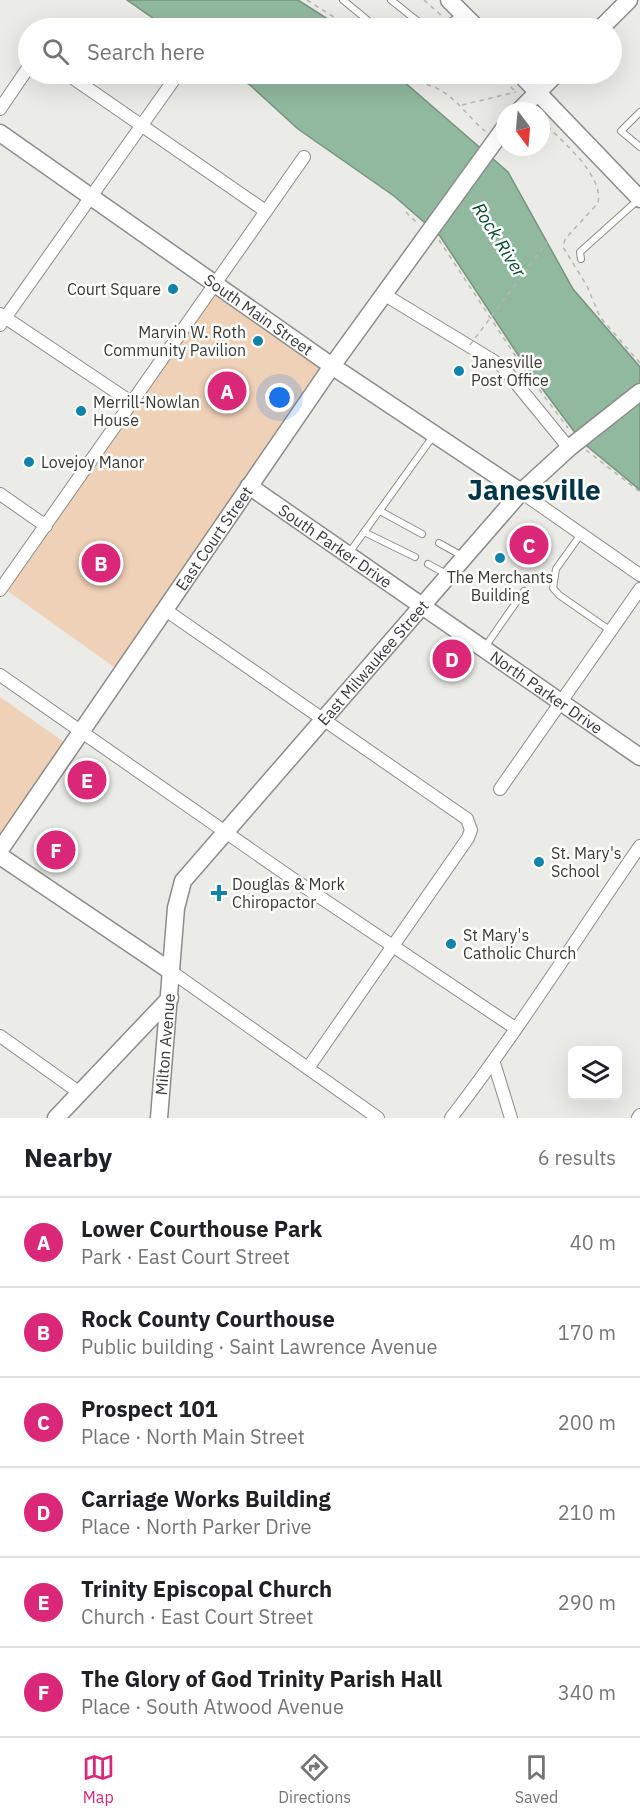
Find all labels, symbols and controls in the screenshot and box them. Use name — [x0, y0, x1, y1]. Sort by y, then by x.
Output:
search box — [18, 18, 622, 84]
icon: search — [39, 35, 72, 68]
text: Search here — [87, 37, 205, 66]
north arrow — [496, 102, 550, 156]
water label: Rock River — [468, 198, 531, 282]
street label: South Main Street — [200, 270, 317, 360]
place label: Court Square — [67, 279, 161, 299]
marker: Court Square — [166, 282, 180, 296]
place label: Marvin W. Roth Community Pavilion — [103, 322, 246, 360]
marker: Marvin W. Roth Community Pavilion — [251, 334, 265, 348]
place label: Janesville Post Office — [471, 352, 549, 390]
marker: Janesville Post Office — [452, 364, 466, 378]
pin: A — [208, 368, 246, 414]
your location — [265, 383, 294, 412]
place label: Merrill-Nowlan House — [93, 392, 200, 430]
marker: Merrill-Nowlan House — [74, 404, 88, 418]
place label: Lovejoy Manor — [41, 452, 144, 472]
marker: Lovejoy Manor — [22, 455, 36, 469]
district label: Janesville — [467, 471, 601, 508]
street label: East Court Street — [171, 482, 257, 594]
street label: South Parker Drive — [275, 500, 396, 592]
pin: C — [510, 522, 548, 568]
pin: B — [82, 540, 120, 586]
marker: The Merchants Building — [493, 551, 507, 565]
place label: The Merchants Building — [447, 567, 553, 605]
street label: East Milwaukee Street — [313, 596, 433, 729]
pin: D — [432, 636, 472, 682]
street label: North Parker Drive — [486, 646, 607, 738]
pin: E — [68, 758, 106, 802]
pin: F — [36, 828, 76, 872]
place label: St. Mary's School — [551, 843, 622, 881]
marker: St. Mary's School — [532, 855, 546, 869]
place label: Douglas & Mork Chiropactor — [232, 874, 345, 912]
marker: Douglas & Mork Chiropactor — [210, 884, 228, 902]
place label: St Mary's Catholic Church — [463, 925, 576, 963]
marker: St Mary's Catholic Church — [444, 937, 458, 951]
street label: Milton Avenue — [151, 992, 179, 1096]
map controls — [568, 1046, 622, 1100]
button: layers — [568, 1046, 622, 1100]
text: Nearby — [24, 1140, 112, 1174]
text: 6 results — [538, 1144, 616, 1171]
text: Lower Courthouse Park — [81, 1214, 322, 1243]
text: A — [37, 1229, 50, 1256]
text: 40 m — [570, 1229, 616, 1256]
text: Park · East Court Street — [81, 1243, 290, 1270]
text: Rock County Courthouse — [81, 1304, 335, 1333]
text: B — [37, 1319, 50, 1346]
text: 170 m — [558, 1319, 616, 1346]
text: Public building · Saint Lawrence Avenue — [81, 1333, 438, 1360]
text: Prospect 101 — [81, 1394, 218, 1423]
text: C — [37, 1409, 50, 1436]
text: 200 m — [558, 1409, 616, 1436]
text: Place · North Main Street — [81, 1423, 305, 1450]
text: Carriage Works Building — [81, 1484, 331, 1513]
text: D — [37, 1499, 50, 1526]
text: 210 m — [558, 1499, 616, 1526]
text: Place · North Parker Drive — [81, 1513, 312, 1540]
text: Trinity Episcopal Church — [81, 1574, 332, 1603]
text: E — [37, 1589, 50, 1616]
text: 290 m — [558, 1589, 616, 1616]
text: Church · East Court Street — [81, 1603, 313, 1630]
text: The Glory of God Trinity Parish Hall — [81, 1664, 442, 1693]
text: F — [38, 1679, 49, 1706]
text: 340 m — [558, 1679, 616, 1706]
text: Place · South Atwood Avenue — [81, 1693, 344, 1720]
tab: Map — [82, 1751, 115, 1807]
tab: Directions — [278, 1751, 351, 1807]
tab: Saved — [515, 1751, 558, 1807]

